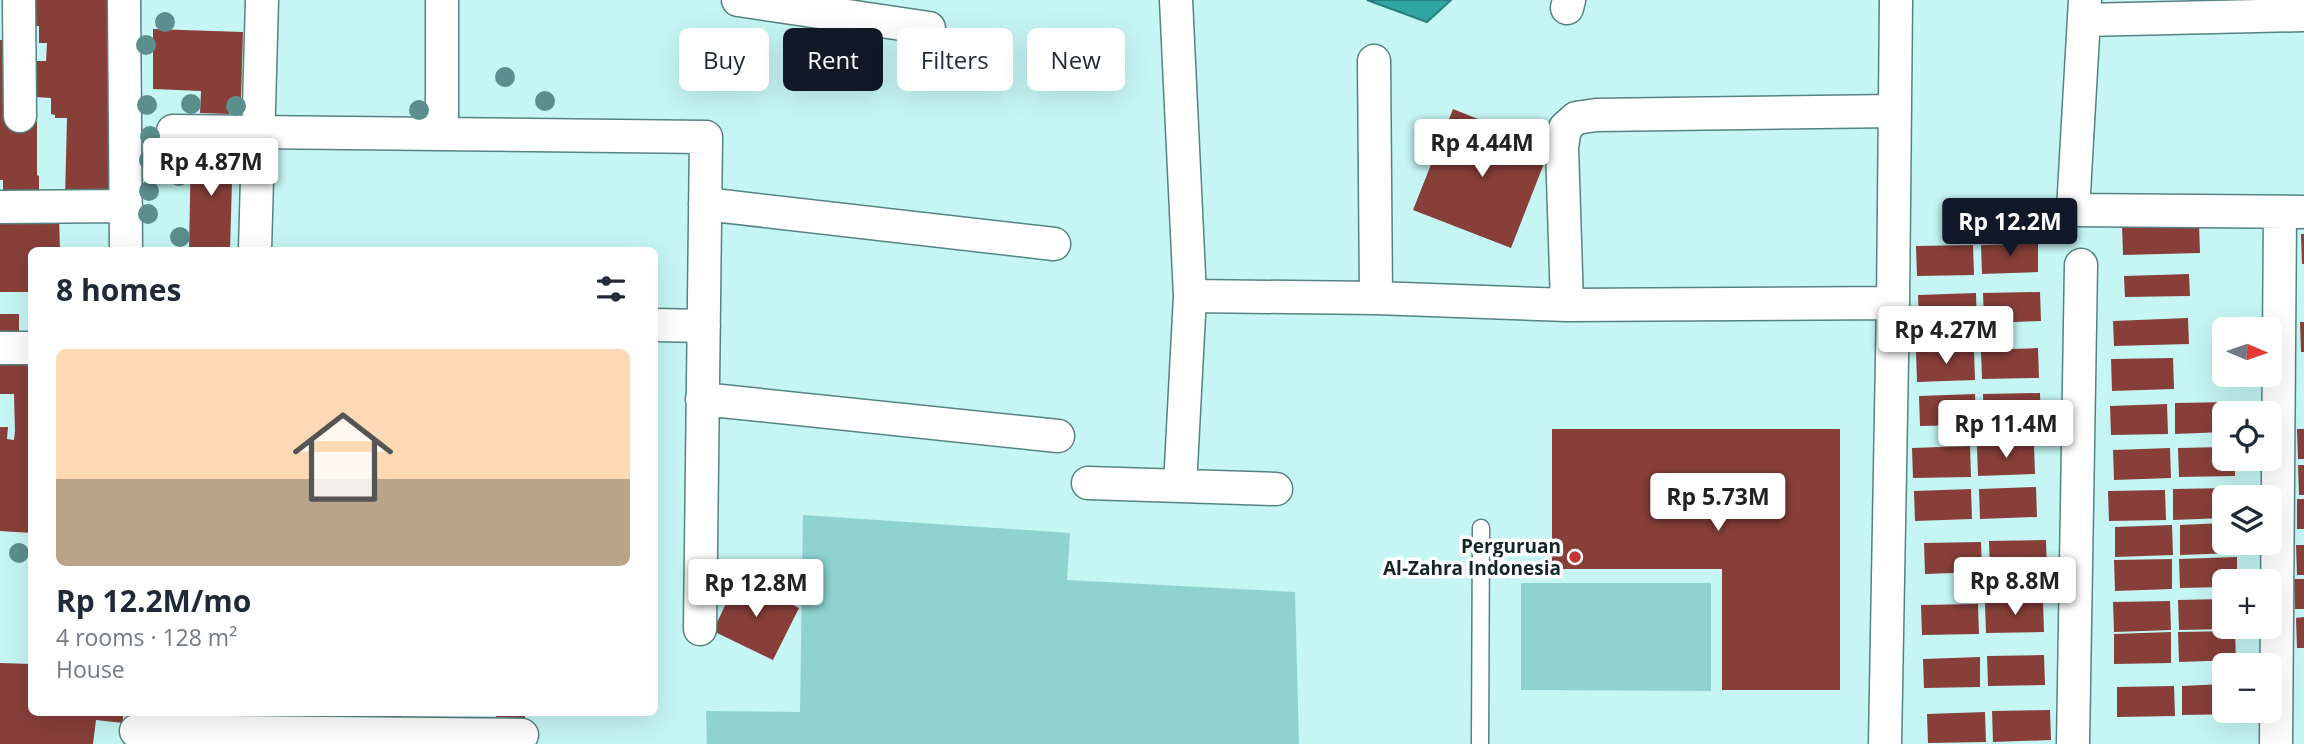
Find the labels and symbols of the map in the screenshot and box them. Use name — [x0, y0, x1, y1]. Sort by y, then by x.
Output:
pin: Rp 4.44M — [1410, 120, 1554, 179]
pin: Rp 4.87M — [139, 138, 283, 198]
pin: Rp 12.2M — [1938, 198, 2082, 258]
pin: Rp 4.27M — [1874, 306, 2018, 366]
north arrow — [2212, 317, 2282, 387]
pin: Rp 11.4M — [1934, 400, 2078, 460]
pin: Rp 5.73M — [1646, 474, 1790, 533]
place label: Perguruan Al-Zahra Indonesia — [1383, 533, 1561, 581]
marker: Perguruan Al-Zahra Indonesia — [1567, 549, 1583, 565]
pin: Rp 8.8M — [1950, 558, 2080, 617]
pin: Rp 12.8M — [684, 560, 828, 619]

